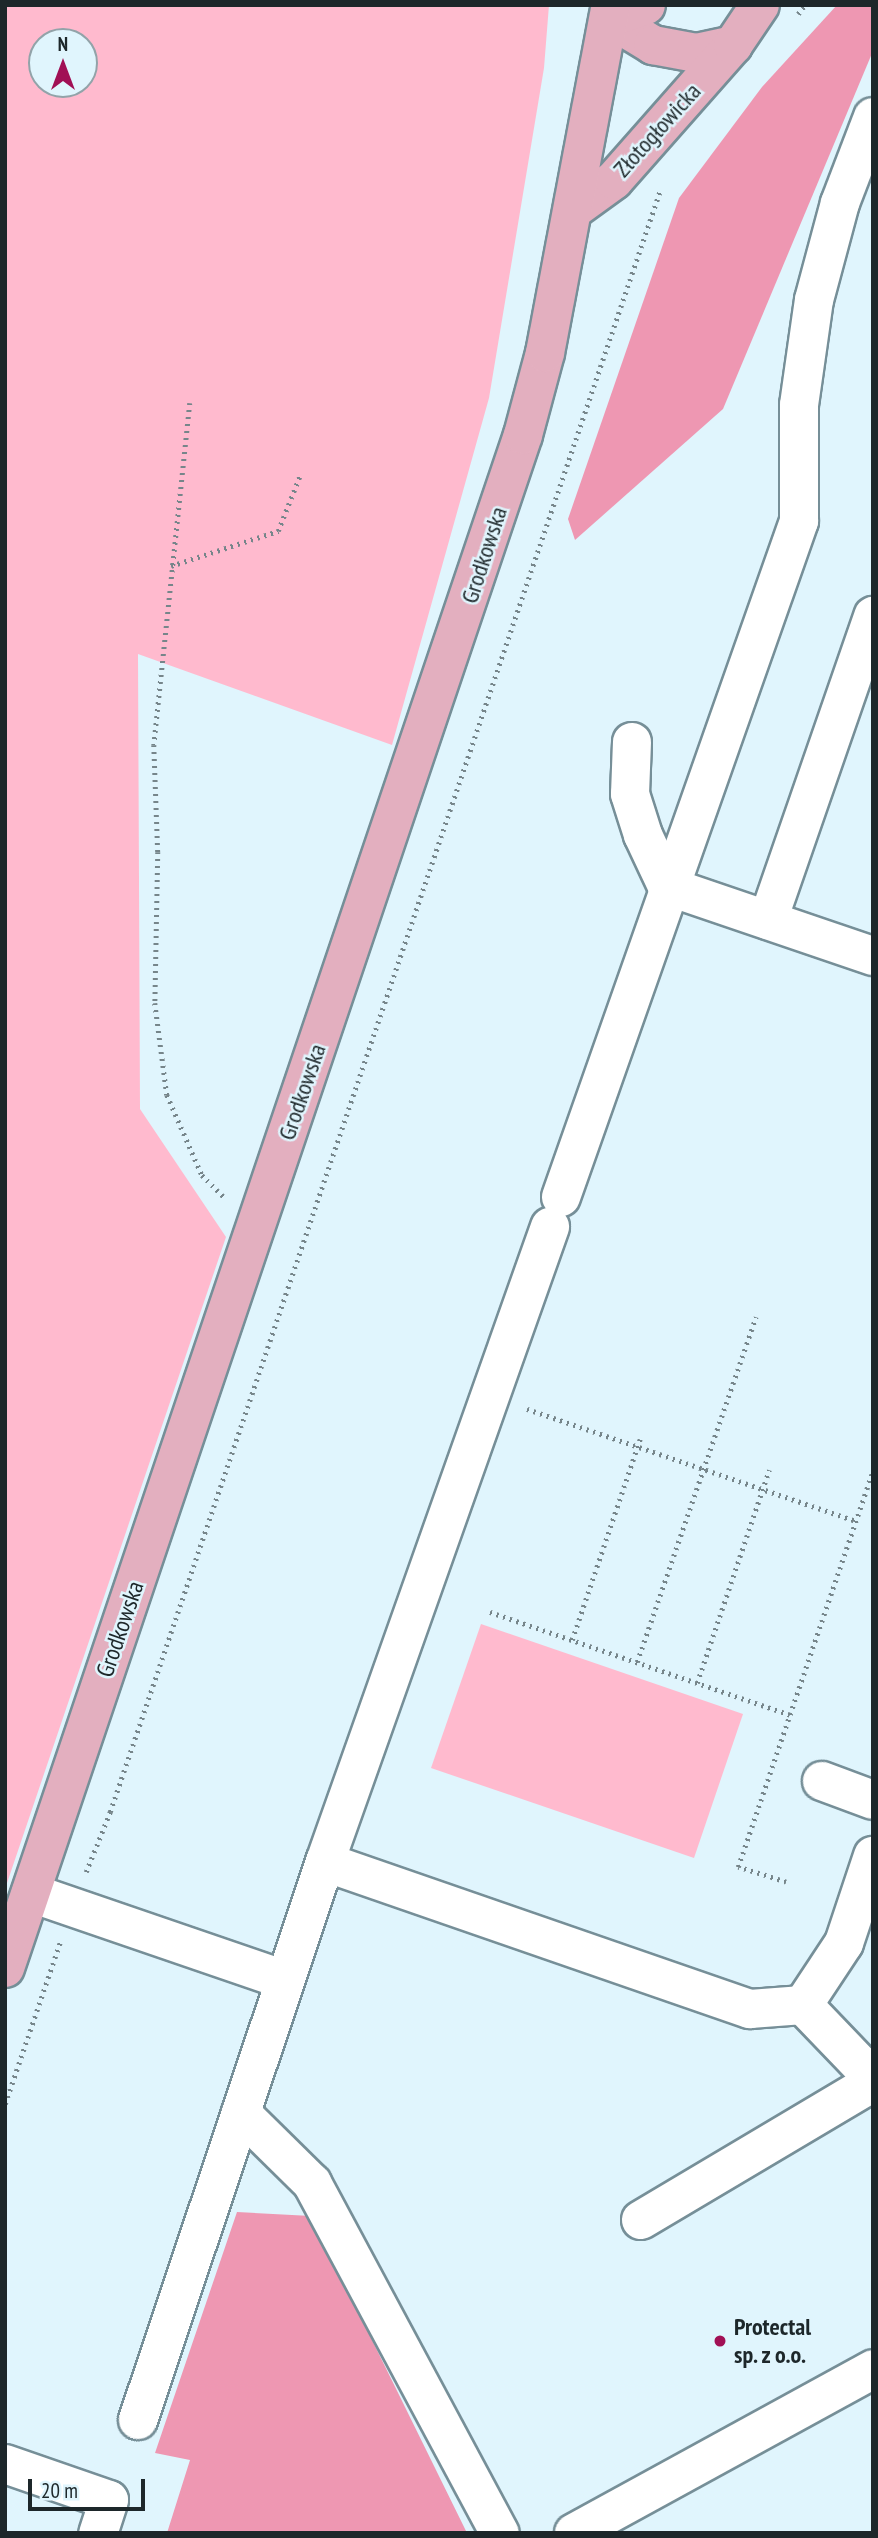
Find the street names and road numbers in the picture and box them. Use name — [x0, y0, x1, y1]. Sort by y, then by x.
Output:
street label: Złotogłowicka — [607, 77, 707, 183]
street label: Grodkowska — [455, 503, 513, 607]
street label: Grodkowska — [272, 1040, 332, 1144]
street label: Grodkowska — [90, 1577, 150, 1681]

